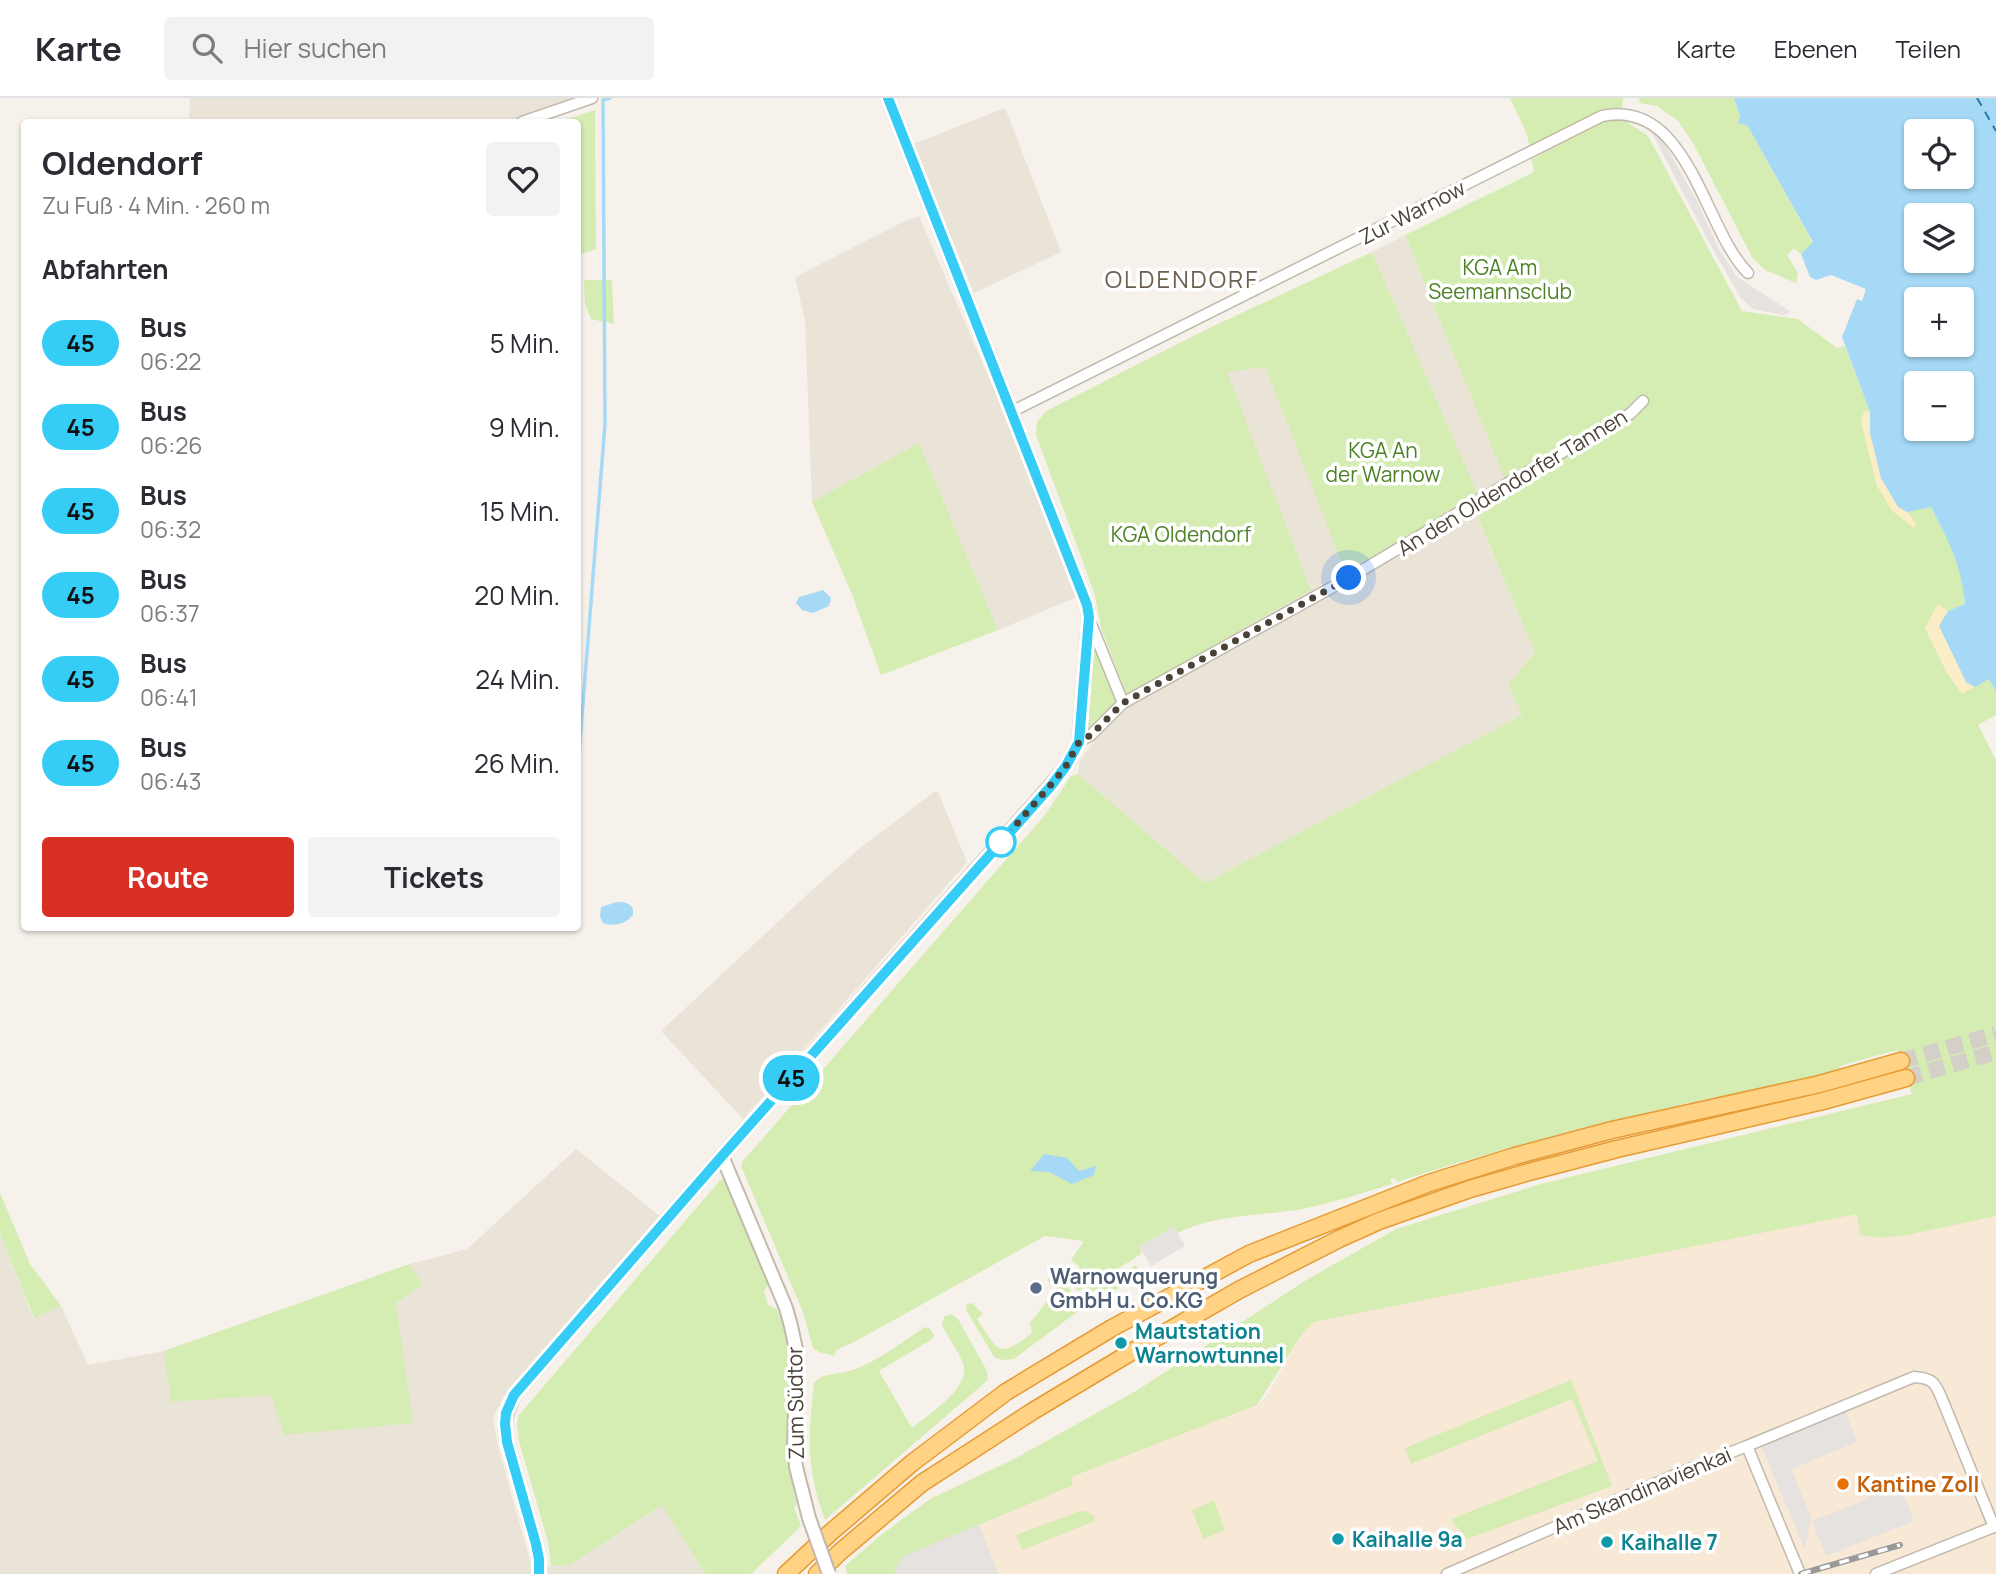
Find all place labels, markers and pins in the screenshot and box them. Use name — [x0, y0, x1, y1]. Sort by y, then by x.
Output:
unlabelled marker — [986, 827, 1016, 857]
place label: Warnowquerung GmbH u. Co.KG — [1050, 1262, 1218, 1314]
marker: Warnowquerung GmbH u. Co.KG — [1028, 1280, 1044, 1296]
place label: Mautstation Warnowtunnel — [1135, 1317, 1284, 1369]
marker: Mautstation Warnowtunnel — [1113, 1335, 1129, 1351]
place label: Kantine Zoll — [1857, 1470, 1979, 1498]
marker: Kantine Zoll — [1835, 1476, 1851, 1492]
place label: Kaihalle 9a — [1352, 1525, 1463, 1553]
place label: Kaihalle 7 — [1621, 1528, 1718, 1556]
marker: Kaihalle 9a — [1330, 1531, 1346, 1547]
marker: Kaihalle 7 — [1599, 1534, 1615, 1550]

